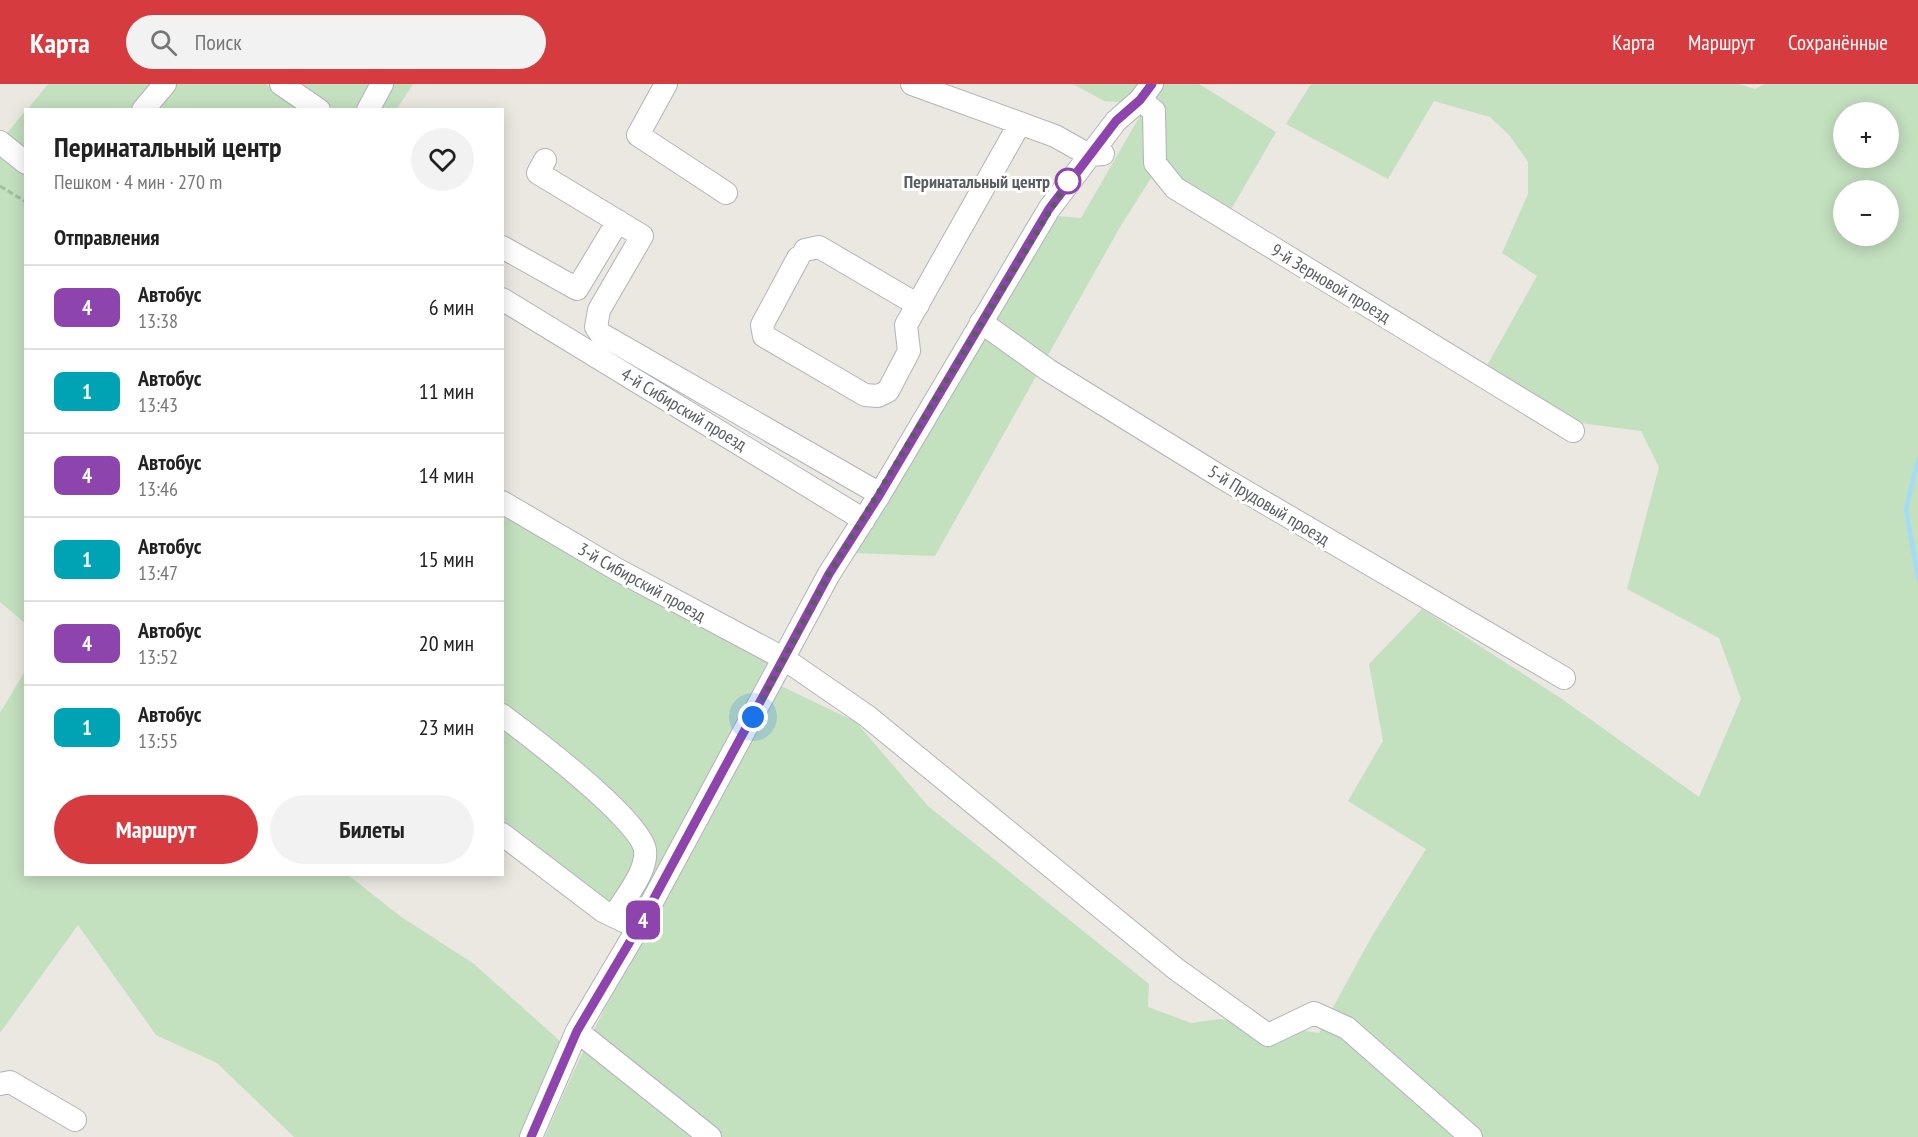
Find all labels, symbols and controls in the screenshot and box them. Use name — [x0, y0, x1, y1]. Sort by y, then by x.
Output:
search box — [126, 15, 546, 69]
text: Карта — [30, 24, 90, 61]
icon: search — [147, 26, 180, 59]
text: Поиск — [195, 28, 242, 56]
text: Карта — [1612, 29, 1655, 56]
text: Маршрут — [1688, 29, 1755, 56]
text: Сохранённые — [1788, 29, 1888, 56]
map controls — [1833, 102, 1899, 246]
button: + — [1833, 102, 1899, 168]
text: Перинатальный центр — [54, 128, 282, 165]
button: heart — [411, 128, 474, 191]
marker: Перинатальный центр — [1055, 168, 1081, 194]
text: Пешком · 4 мин · 270 m — [54, 169, 222, 195]
place label: Перинатальный центр — [904, 170, 1050, 193]
button: − — [1833, 180, 1899, 246]
text: Отправления — [54, 223, 160, 251]
street label: 9-й Зерновой проезд — [1267, 238, 1395, 328]
text: Автобус — [138, 280, 201, 308]
text: 6 мин — [429, 293, 474, 321]
text: 4 — [82, 294, 92, 321]
text: 13:38 — [138, 308, 178, 334]
street label: 4-й Сибирский проезд — [617, 362, 751, 456]
text: Автобус — [138, 364, 201, 392]
text: 11 мин — [419, 377, 474, 405]
text: 1 — [82, 378, 92, 405]
text: 13:43 — [138, 392, 178, 418]
text: Автобус — [138, 448, 201, 476]
street label: 5-й Прудовый проезд — [1204, 460, 1334, 550]
text: 14 мин — [419, 461, 474, 489]
text: 4 — [82, 462, 92, 489]
text: 13:46 — [138, 476, 178, 502]
text: Автобус — [138, 532, 201, 560]
street label: 3-й Сибирский проезд — [574, 537, 710, 627]
text: 15 мин — [419, 545, 474, 573]
text: 1 — [82, 546, 92, 573]
text: 13:47 — [138, 560, 178, 586]
text: Автобус — [138, 616, 201, 644]
text: 20 мин — [419, 629, 474, 657]
text: 4 — [82, 630, 92, 657]
text: 13:52 — [138, 644, 178, 670]
text: Автобус — [138, 700, 201, 728]
your location — [738, 702, 768, 732]
text: 23 мин — [419, 713, 474, 741]
text: 1 — [82, 714, 92, 741]
text: 13:55 — [138, 728, 178, 754]
button: Маршрут — [54, 795, 258, 864]
button: Билеты — [270, 795, 474, 864]
line badge: 4 — [624, 900, 662, 940]
text: 4 — [638, 907, 648, 934]

